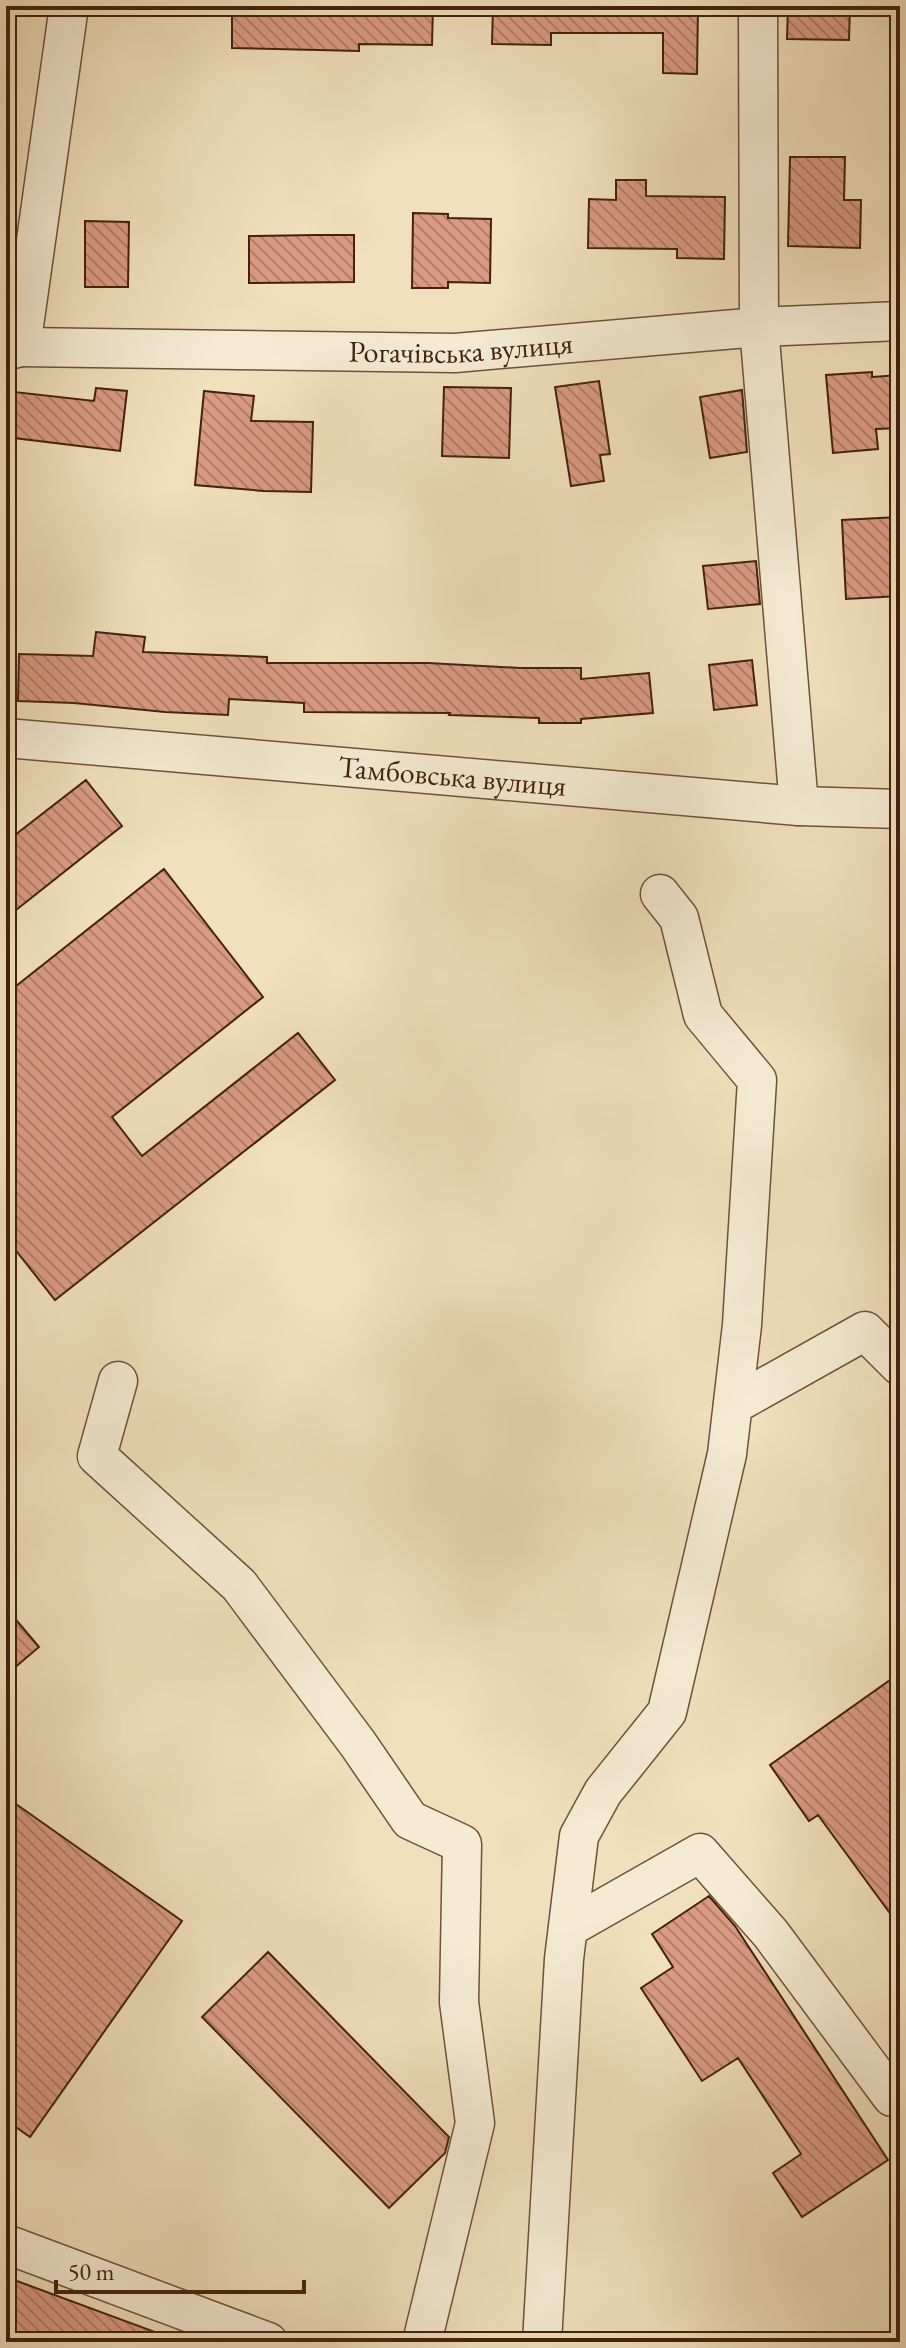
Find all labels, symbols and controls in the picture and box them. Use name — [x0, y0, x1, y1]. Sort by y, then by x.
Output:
street label: Рогачівська вулиця — [348, 323, 574, 372]
street label: Тамбовська вулиця — [337, 747, 568, 805]
scale bar — [56, 2244, 304, 2294]
text: 50 m — [68, 2256, 115, 2287]

